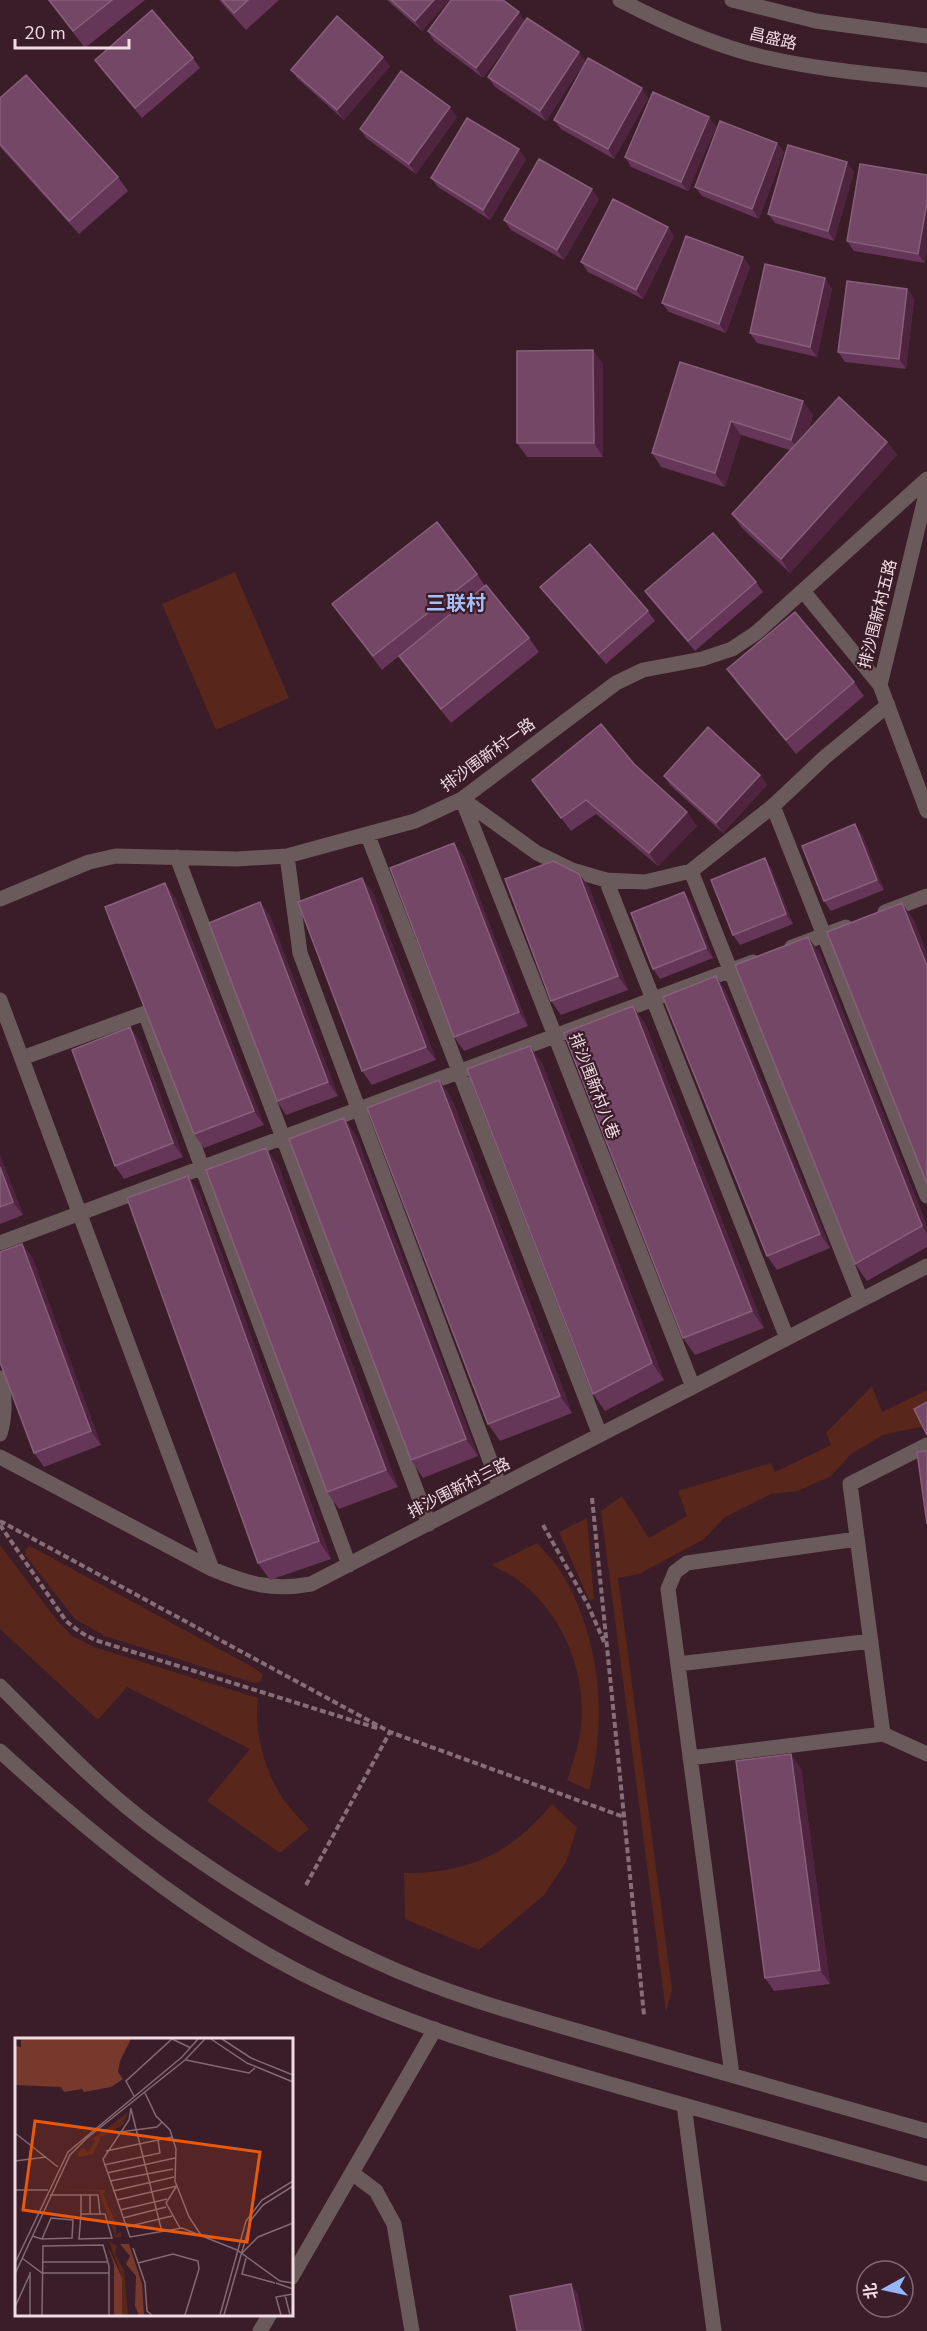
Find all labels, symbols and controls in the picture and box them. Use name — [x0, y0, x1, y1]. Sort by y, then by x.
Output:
scale bar — [15, 12, 129, 50]
text: 20 m — [24, 21, 66, 45]
street label: 昌盛路 — [747, 23, 799, 55]
street label: 排沙围新村五路 — [854, 557, 902, 671]
district label: 三联村 — [426, 590, 486, 617]
street label: 排沙围新村一路 — [436, 713, 540, 797]
street label: 排沙围新村八巷 — [564, 1030, 624, 1142]
street label: 排沙围新村三路 — [404, 1453, 514, 1523]
inset map — [15, 2038, 292, 2316]
north arrow — [855, 2259, 915, 2319]
text: 北 — [859, 2281, 883, 2300]

